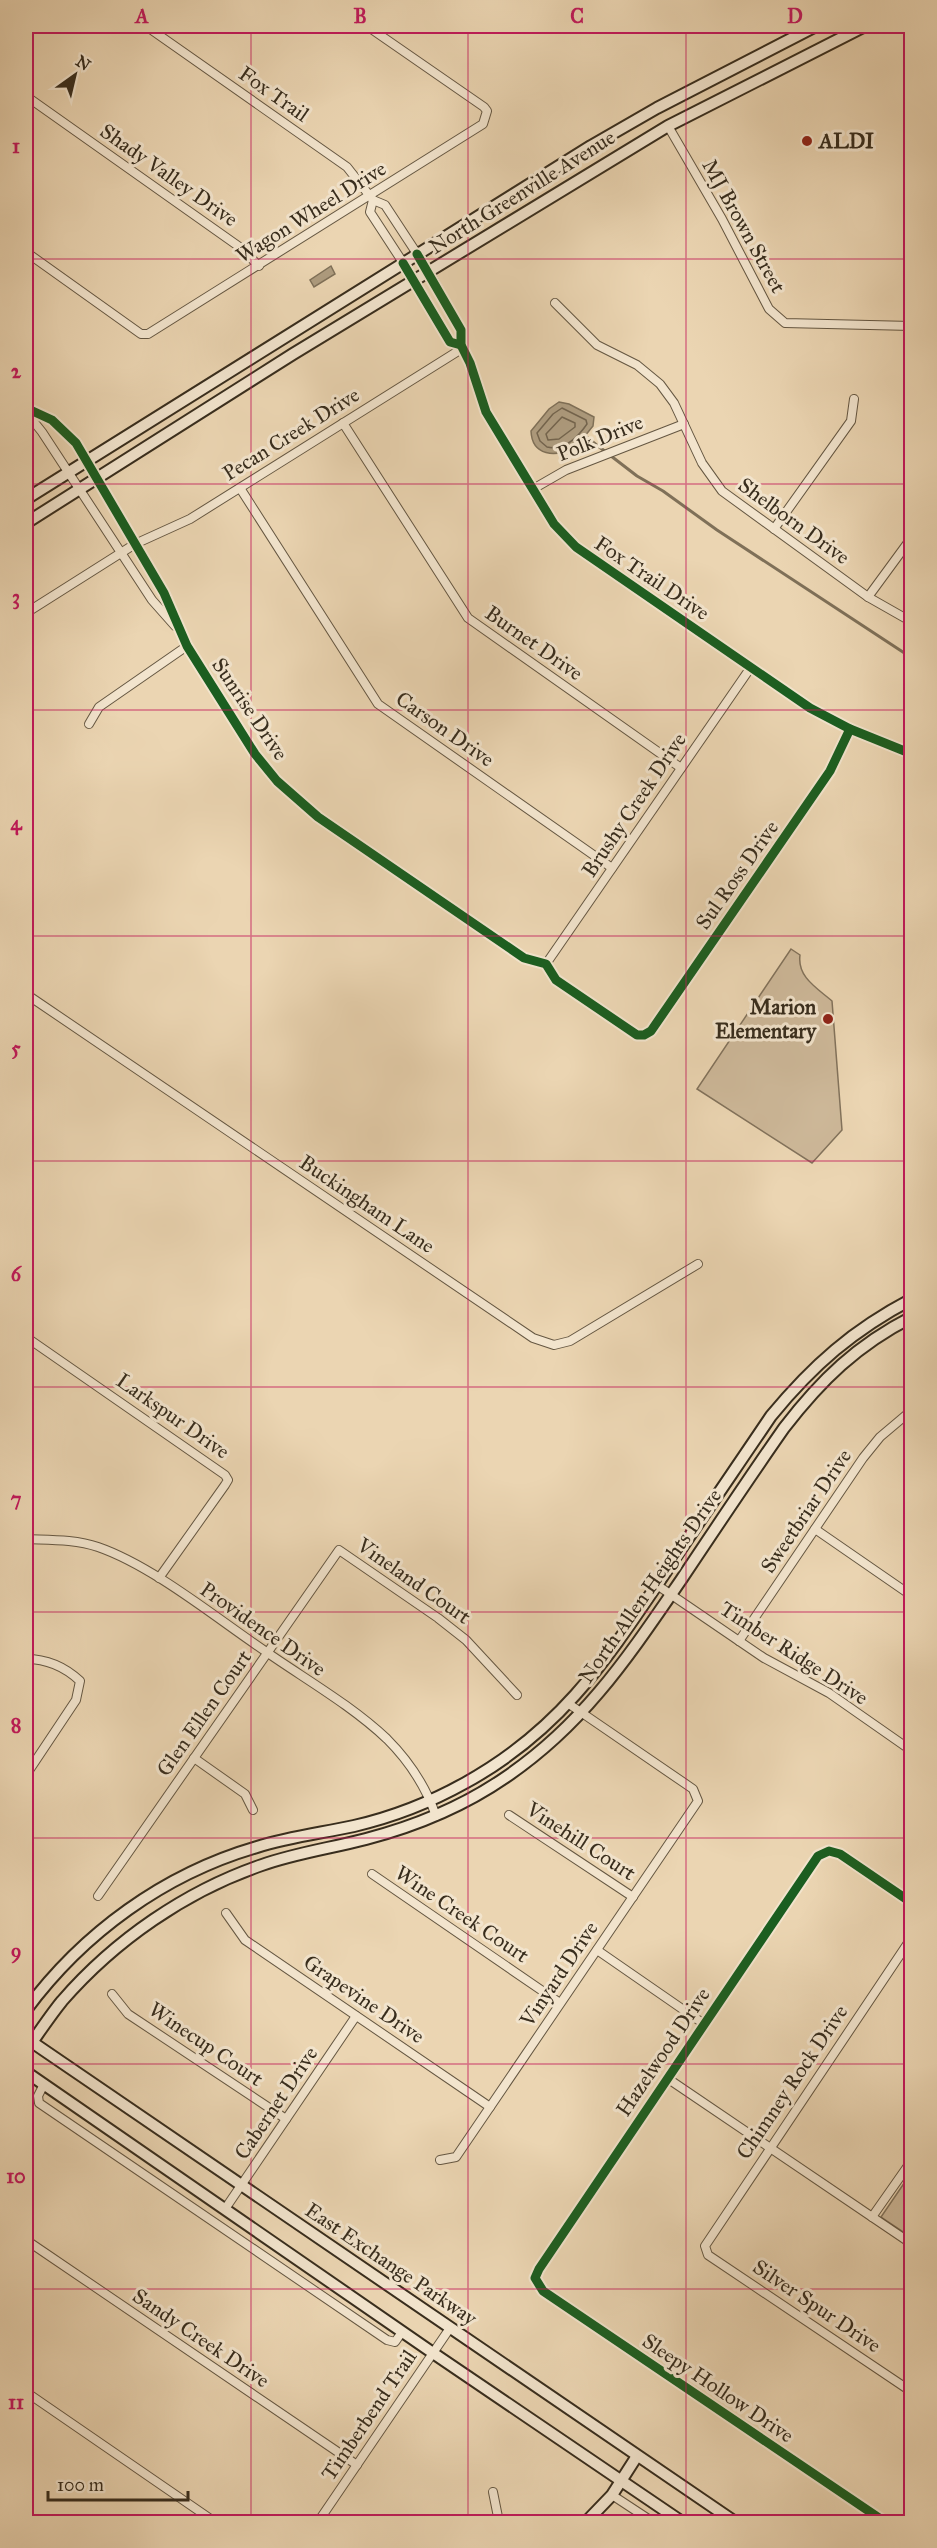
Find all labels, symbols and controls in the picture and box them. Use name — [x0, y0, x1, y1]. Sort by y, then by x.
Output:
text: A — [133, 4, 149, 28]
text: B — [353, 4, 367, 28]
text: C — [570, 4, 584, 28]
text: D — [787, 4, 803, 28]
north arrow — [45, 45, 105, 105]
text: N — [72, 51, 94, 75]
street label: Fox Trail — [234, 60, 314, 128]
street label: Shady Valley Drive — [95, 118, 243, 232]
street label: North Greenville Avenue — [424, 124, 620, 260]
place label: ALDI — [817, 128, 874, 154]
text: 1 — [12, 134, 20, 158]
marker: ALDI — [800, 134, 814, 148]
street label: Wagon Wheel Drive — [231, 155, 391, 269]
street label: MJ Brown Street — [697, 155, 792, 298]
text: 2 — [11, 359, 22, 383]
street label: Pecan Creek Drive — [218, 381, 364, 486]
street label: Polk Drive — [553, 409, 647, 467]
street label: Shelborn Drive — [733, 472, 855, 570]
street label: Fox Trail Drive — [590, 530, 715, 626]
text: 3 — [12, 585, 20, 610]
street label: Burnet Drive — [480, 600, 588, 686]
street label: Sunrise Drive — [206, 653, 294, 765]
street label: Carson Drive — [391, 686, 499, 772]
street label: Brushy Creek Drive — [576, 728, 692, 882]
text: 4 — [10, 811, 22, 836]
street label: Sul Ross Drive — [690, 815, 784, 935]
place label: Marion Elementary — [715, 994, 817, 1044]
marker: Marion Elementary — [821, 1012, 835, 1026]
text: 5 — [11, 1036, 21, 1060]
street label: Buckingham Lane — [294, 1149, 440, 1259]
text: 6 — [11, 1262, 23, 1286]
street label: Larkspur Drive — [111, 1367, 235, 1465]
street label: Sweetbriar Drive — [755, 1444, 857, 1578]
street label: North Allen Heights Drive — [573, 1483, 727, 1688]
text: 7 — [11, 1487, 22, 1511]
street label: Vineland Court — [351, 1532, 476, 1630]
street label: Providence Drive — [195, 1576, 331, 1682]
street label: Timber Ridge Drive — [715, 1595, 873, 1711]
street label: Glen Ellen Court — [151, 1644, 257, 1781]
text: 8 — [11, 1713, 21, 1737]
street label: Vinehill Court — [521, 1795, 641, 1886]
street label: Wine Creek Court — [390, 1860, 534, 1969]
street label: Vinyard Drive — [514, 1916, 604, 2032]
text: 9 — [11, 1939, 21, 1964]
street label: Grapevine Drive — [299, 1949, 430, 2049]
street label: Hazelwood Drive — [610, 1982, 716, 2121]
street label: Winecup Court — [144, 1996, 269, 2092]
street label: Chimney Rock Drive — [731, 2000, 853, 2164]
street label: Cabernet Drive — [229, 2041, 323, 2164]
text: 10 — [6, 2164, 26, 2188]
street label: East Exchange Parkway — [300, 2197, 483, 2332]
street label: Silver Spur Drive — [748, 2254, 886, 2359]
street label: Sandy Creek Drive — [128, 2283, 275, 2393]
street label: Sleepy Hollow Drive — [637, 2328, 799, 2448]
street label: Timberbend Trail — [316, 2344, 422, 2485]
text: 11 — [8, 2390, 24, 2414]
scale bar — [48, 2464, 188, 2502]
text: 100 m — [57, 2474, 104, 2496]

